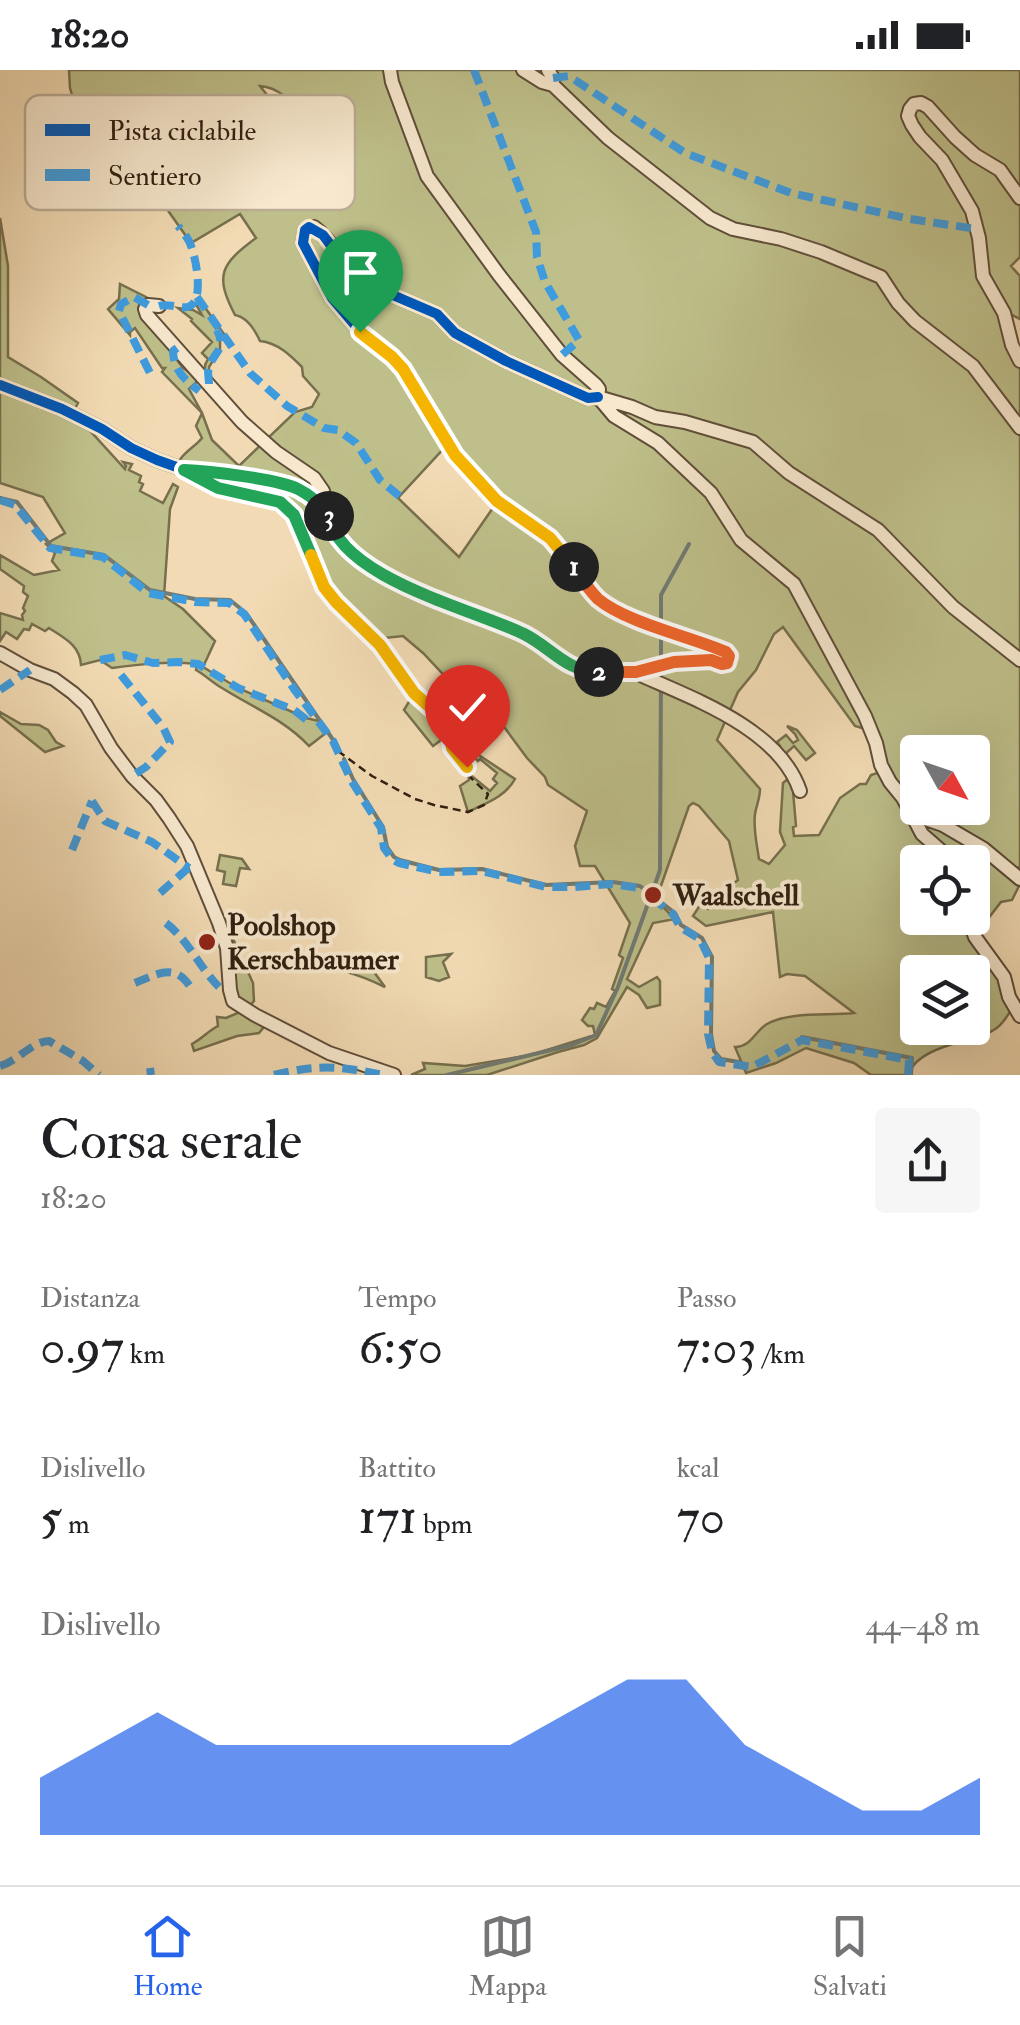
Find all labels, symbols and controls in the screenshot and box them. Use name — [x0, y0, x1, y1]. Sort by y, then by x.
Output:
text: 18:20 — [50, 11, 130, 59]
legend — [25, 95, 355, 210]
text: Pista ciclabile — [108, 114, 257, 149]
text: Sentiero — [108, 159, 201, 194]
pin — [318, 230, 403, 333]
icon: arrive — [333, 245, 388, 300]
pin: 3 — [304, 491, 354, 541]
text: 3 — [324, 498, 334, 533]
pin: 1 — [549, 542, 599, 592]
text: 1 — [569, 549, 579, 584]
pin: 2 — [574, 647, 624, 697]
text: 2 — [592, 654, 606, 689]
pin — [425, 665, 510, 768]
icon: check — [440, 680, 495, 735]
north arrow — [900, 735, 990, 825]
map controls — [900, 735, 990, 1045]
button: locate — [900, 845, 990, 935]
place label: Waalschell — [672, 877, 800, 914]
marker: Waalschell — [642, 884, 664, 906]
place label: Poolshop Kerschbaumer — [227, 907, 400, 978]
marker: Poolshop Kerschbaumer — [196, 931, 218, 953]
button: layers — [900, 955, 990, 1045]
text: Corsa serale — [40, 1106, 302, 1175]
button: share — [875, 1108, 980, 1213]
text: 18:20 — [40, 1178, 107, 1218]
text: Distanza — [40, 1281, 140, 1316]
text: Tempo — [358, 1281, 437, 1316]
text: Passo — [677, 1281, 737, 1316]
text: 0.97 — [40, 1316, 124, 1379]
text: 6:50 — [358, 1316, 443, 1379]
text: 7:03 — [677, 1316, 757, 1379]
text: km — [124, 1337, 165, 1372]
text: /km — [757, 1337, 805, 1372]
text: Dislivello — [40, 1451, 146, 1486]
text: Battito — [358, 1451, 436, 1486]
text: kcal — [677, 1451, 720, 1486]
text: 5 — [40, 1486, 62, 1549]
text: 171 — [358, 1486, 417, 1549]
text: 70 — [677, 1486, 725, 1549]
text: m — [62, 1507, 90, 1542]
text: bpm — [417, 1507, 473, 1542]
text: Dislivello — [40, 1605, 161, 1645]
text: 44–48 m — [865, 1605, 980, 1645]
tab: Home — [133, 1909, 202, 2004]
tab: Mappa — [468, 1909, 547, 2004]
tab: Salvati — [813, 1909, 887, 2004]

